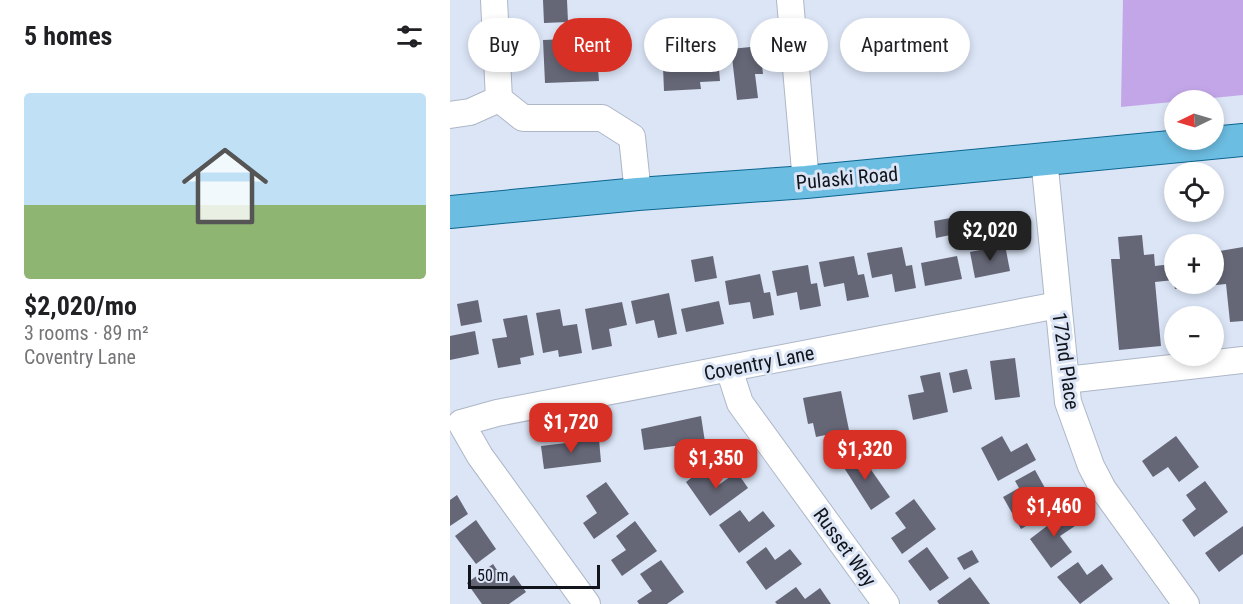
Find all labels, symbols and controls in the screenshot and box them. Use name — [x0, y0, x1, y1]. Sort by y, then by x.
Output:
chip: Buy — [468, 18, 540, 72]
chip: Rent — [552, 18, 632, 72]
chip: Filters — [644, 18, 738, 72]
chip: New — [750, 18, 828, 72]
chip: Apartment — [840, 18, 970, 72]
icon: filters — [393, 20, 426, 53]
text: 5 homes — [24, 21, 112, 51]
north arrow — [1164, 90, 1224, 150]
map controls — [1164, 90, 1224, 366]
icon: home — [171, 132, 279, 240]
street label: Pulaski Road — [795, 162, 899, 194]
button: locate — [1164, 162, 1224, 222]
pin: $2,020 — [941, 211, 1039, 262]
text: $2,020 — [962, 218, 1018, 242]
button: + — [1164, 234, 1224, 294]
text: $2,020/mo — [24, 291, 137, 321]
button: − — [1164, 306, 1224, 366]
street label: 172nd Place — [1047, 311, 1085, 411]
text: 3 rooms · 89 m² — [24, 321, 149, 345]
street label: Coventry Lane — [702, 341, 816, 385]
text: Coventry Lane — [24, 345, 136, 369]
pin: $1,720 — [522, 403, 620, 454]
text: $1,720 — [543, 410, 599, 434]
pin: $1,320 — [816, 430, 914, 481]
text: $1,320 — [837, 437, 893, 461]
pin: $1,350 — [667, 439, 765, 490]
text: $1,350 — [688, 446, 744, 470]
pin: $1,460 — [1005, 487, 1103, 538]
text: $1,460 — [1026, 494, 1082, 518]
street label: Russet Way — [809, 503, 881, 591]
scale bar — [468, 562, 600, 590]
text: 50 m — [477, 566, 509, 585]

